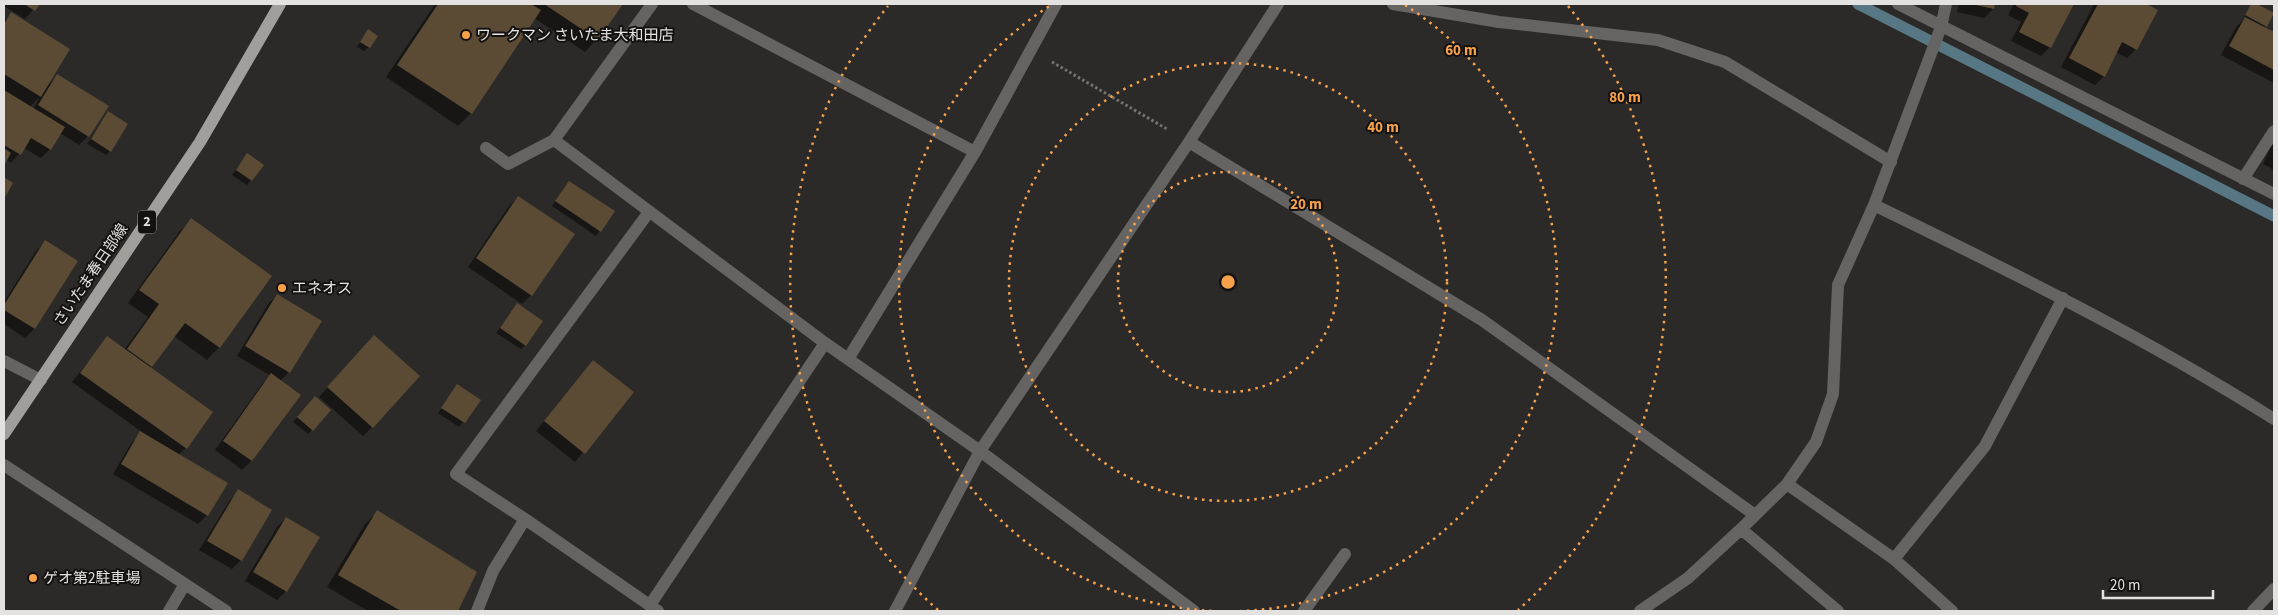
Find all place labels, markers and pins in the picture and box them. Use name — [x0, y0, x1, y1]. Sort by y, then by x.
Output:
place label: ワークマン さいたま大和田店 — [476, 25, 674, 46]
marker: ワークマン さいたま大和田店 — [460, 29, 472, 41]
centre of rings — [1219, 273, 1237, 291]
place label: エネオス — [292, 278, 352, 299]
marker: エネオス — [276, 282, 288, 294]
place label: ゲオ第2駐車場 — [43, 568, 140, 589]
marker: ゲオ第2駐車場 — [27, 572, 39, 584]

